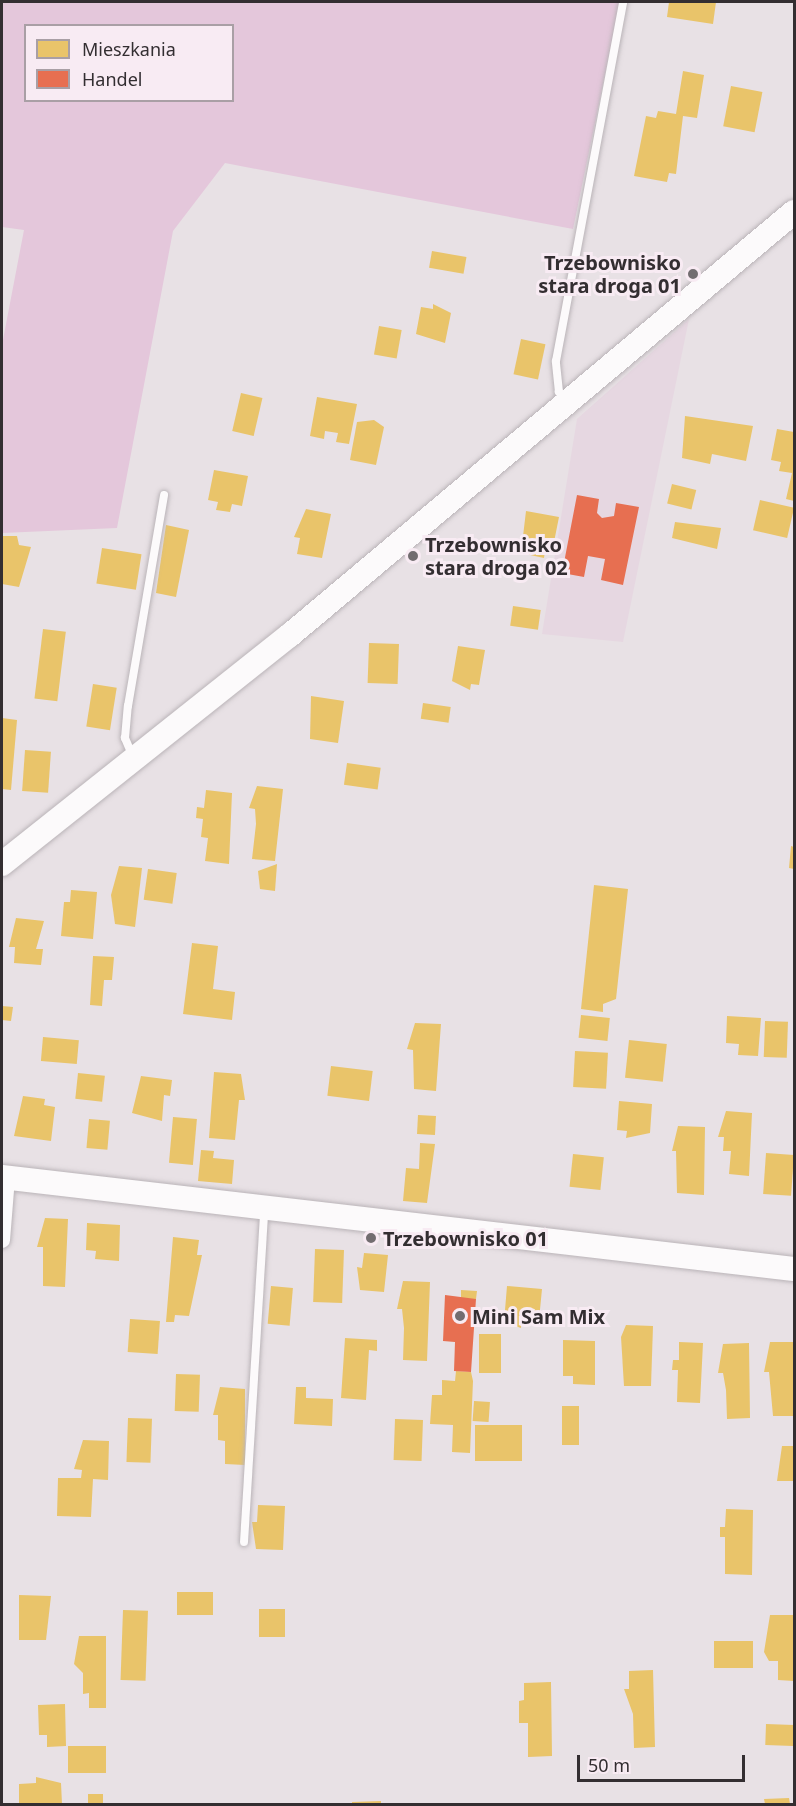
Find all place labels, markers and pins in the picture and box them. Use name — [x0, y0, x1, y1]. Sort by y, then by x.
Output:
place label: Trzebownisko stara droga 01 — [538, 250, 681, 297]
marker: Trzebownisko stara droga 01 — [686, 267, 700, 281]
place label: Trzebownisko stara droga 02 — [425, 532, 568, 579]
marker: Trzebownisko stara droga 02 — [406, 549, 420, 563]
place label: Trzebownisko 01 — [383, 1226, 548, 1250]
marker: Trzebownisko 01 — [364, 1231, 378, 1245]
place label: Mini Sam Mix — [472, 1304, 605, 1328]
marker: Mini Sam Mix — [453, 1309, 467, 1323]

